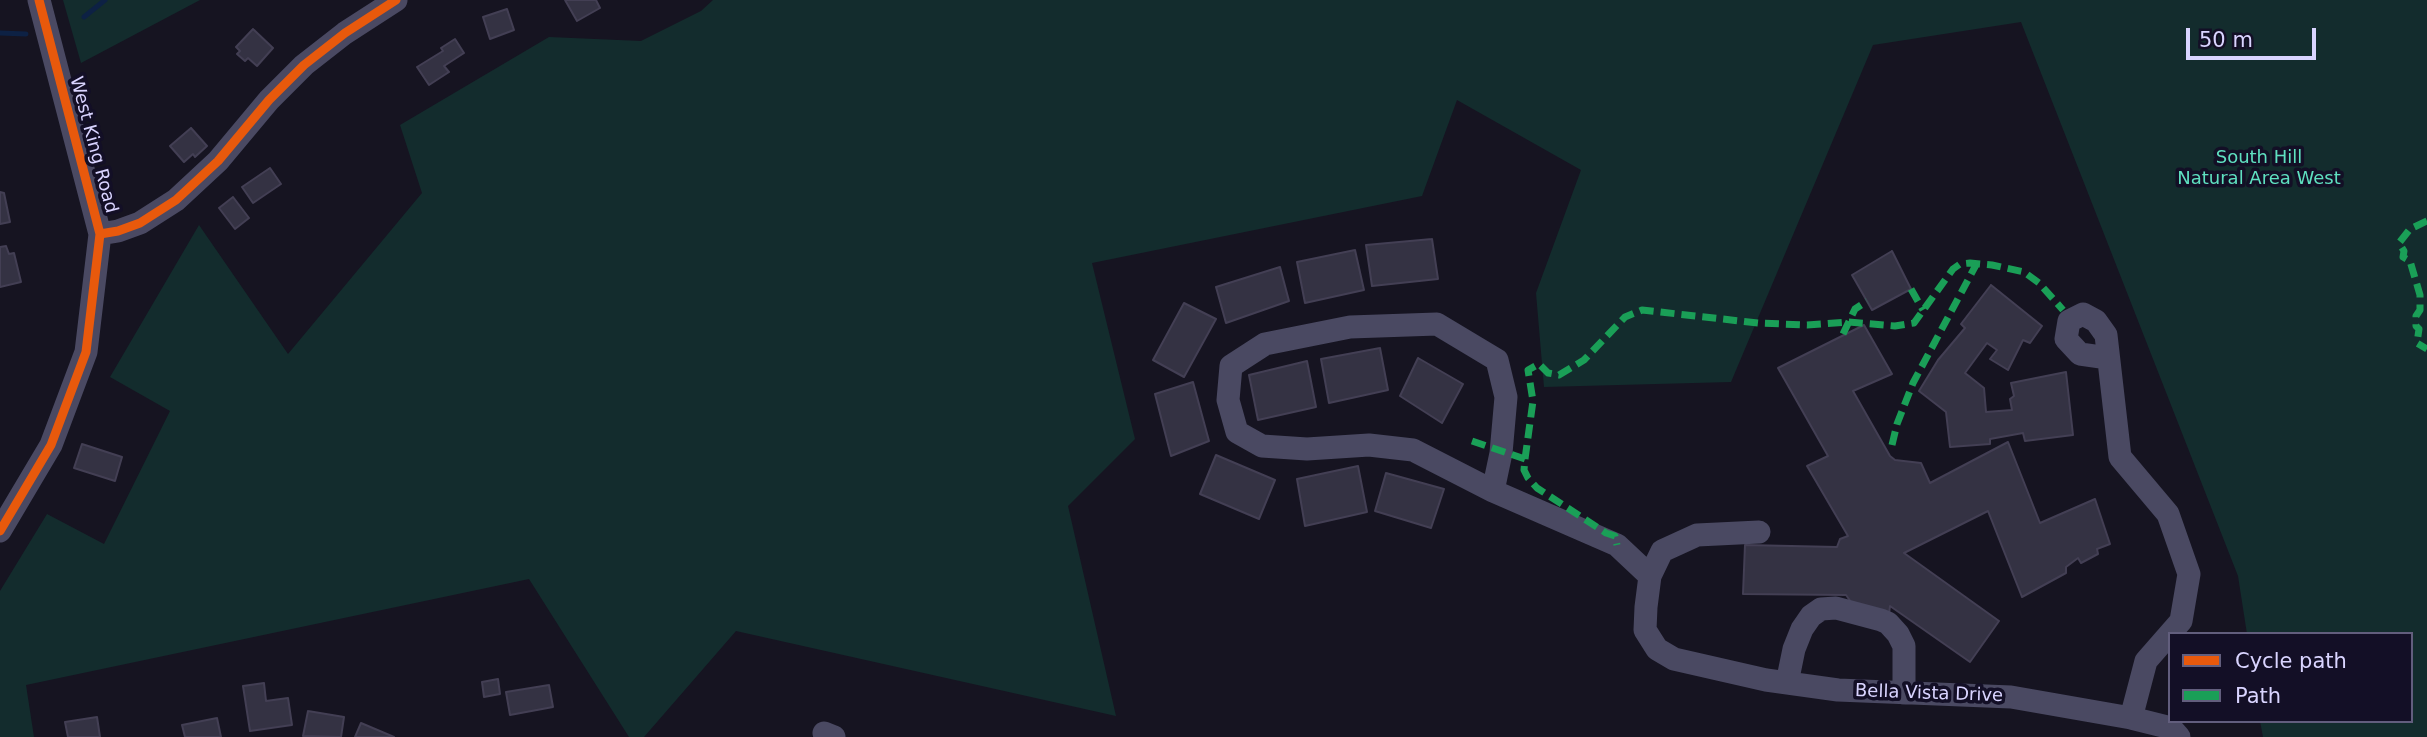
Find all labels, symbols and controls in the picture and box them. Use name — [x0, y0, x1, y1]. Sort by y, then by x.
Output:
scale bar — [2189, 14, 2318, 58]
text: 50 m — [2199, 28, 2253, 52]
street label: West King Road — [64, 74, 122, 216]
park label: South Hill Natural Area West — [2177, 147, 2341, 190]
legend — [2168, 632, 2413, 723]
text: Cycle path — [2235, 649, 2347, 673]
street label: Bella Vista Drive — [1855, 681, 2003, 707]
text: Path — [2235, 684, 2281, 708]

